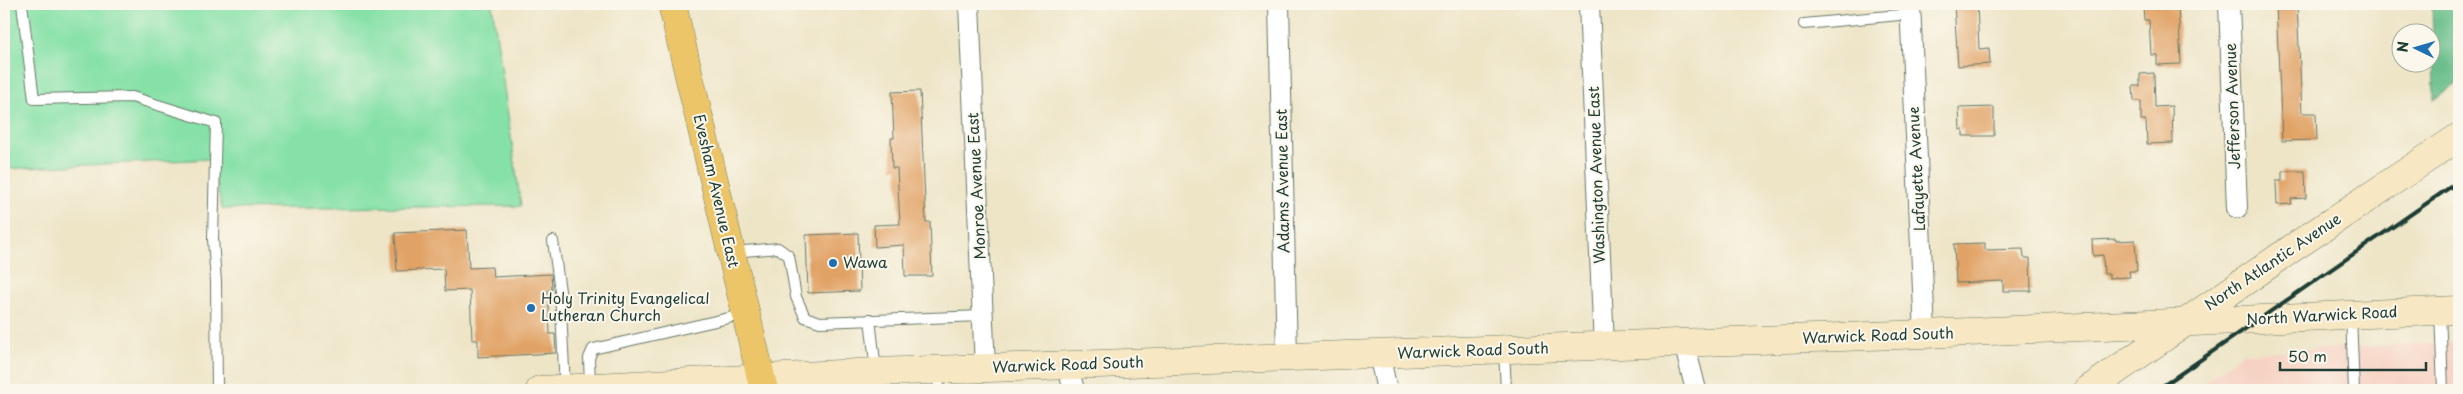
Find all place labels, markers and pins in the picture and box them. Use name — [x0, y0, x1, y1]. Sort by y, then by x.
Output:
place label: Wawa — [843, 250, 888, 273]
marker: Wawa — [827, 257, 839, 269]
place label: Holy Trinity Evangelical Lutheran Church — [541, 286, 710, 326]
marker: Holy Trinity Evangelical Lutheran Church — [525, 302, 537, 314]

